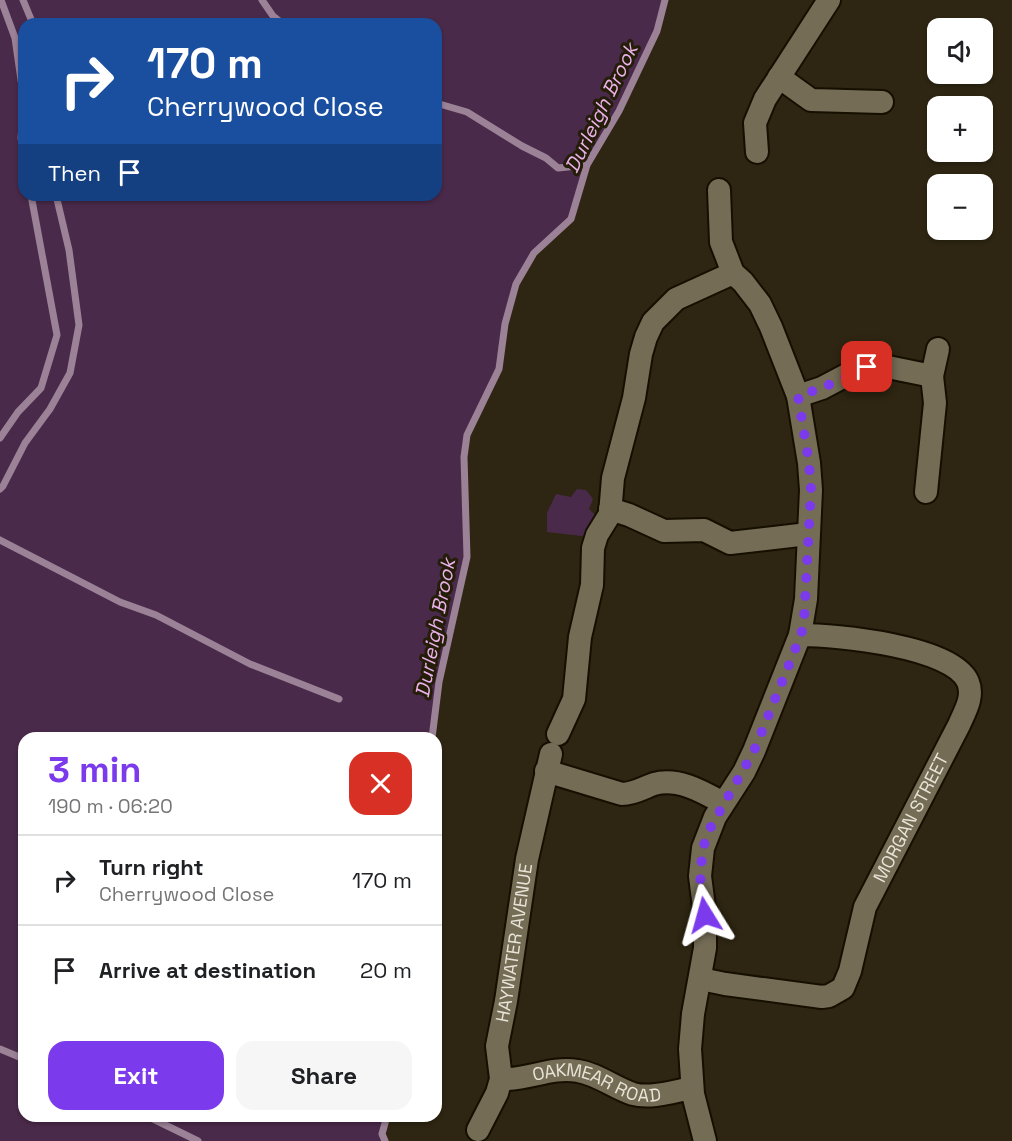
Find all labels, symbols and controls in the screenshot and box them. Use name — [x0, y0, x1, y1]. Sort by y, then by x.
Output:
map controls — [927, 18, 993, 240]
button: sound — [927, 18, 993, 84]
text: 170 m — [147, 37, 263, 90]
water label: Durleigh Brook — [558, 37, 645, 177]
icon: right — [48, 42, 126, 120]
text: Cherrywood Close — [147, 89, 384, 124]
button: + — [927, 96, 993, 162]
icon: arrive — [113, 156, 146, 189]
text: Then — [48, 159, 101, 187]
button: − — [927, 174, 993, 240]
pin — [841, 341, 892, 392]
icon: arrive — [850, 350, 883, 383]
water label: Durleigh Brook — [409, 554, 462, 700]
text: 3 min — [48, 747, 142, 793]
street label: MORGAN STREET — [868, 749, 954, 886]
button: close — [349, 752, 412, 815]
text: 190 m · 06:20 — [48, 793, 173, 819]
text: Turn right — [99, 853, 204, 881]
street label: HAYWATER AVENUE — [490, 862, 537, 1024]
icon: right — [48, 864, 81, 897]
text: 170 m — [352, 866, 412, 894]
text: Cherrywood Close — [99, 881, 274, 907]
position arrow — [673, 883, 737, 947]
icon: arrive — [48, 954, 81, 987]
text: Arrive at destination — [99, 956, 316, 984]
text: 20 m — [360, 956, 412, 984]
button: Exit — [48, 1041, 224, 1110]
button: Share — [236, 1041, 412, 1110]
street label: OAKMEAR ROAD — [530, 1058, 662, 1107]

